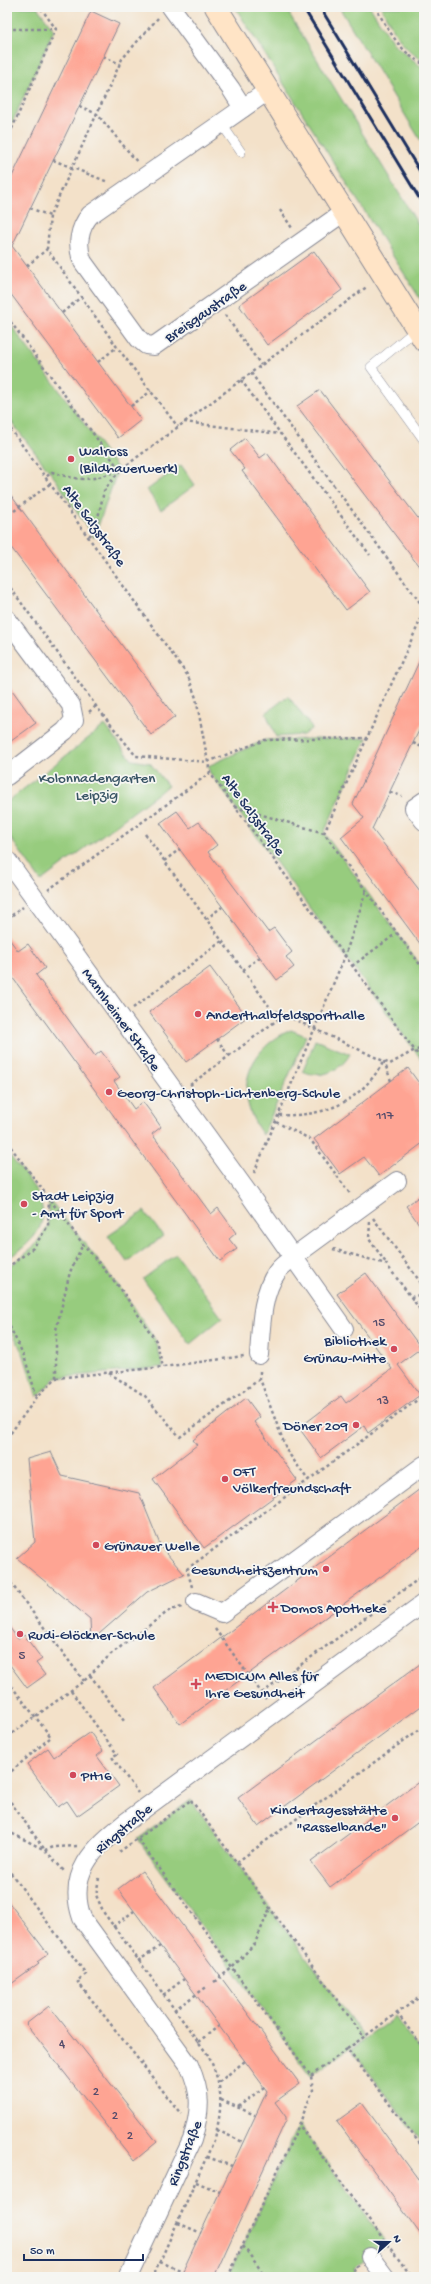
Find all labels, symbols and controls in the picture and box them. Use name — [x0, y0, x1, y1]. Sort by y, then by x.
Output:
street label: Breisgaustraße — [161, 278, 251, 348]
place label: Walross (Bildhauerwerk) — [79, 443, 178, 478]
marker: Walross (Bildhauerwerk) — [66, 454, 76, 464]
street label: Alte Salzstraße — [58, 482, 129, 571]
park label: Kolonnadengarten Leipzig — [39, 770, 155, 805]
street label: Alte Salzstraße — [217, 771, 288, 860]
street label: Mannheimer Straße — [77, 965, 164, 1075]
place label: Anderthalbfeldsporthalle — [206, 1007, 365, 1025]
marker: Anderthalbfeldsporthalle — [193, 1009, 203, 1019]
place label: Georg-Christoph-Lichtenberg-Schule — [117, 1085, 340, 1103]
marker: Georg-Christoph-Lichtenberg-Schule — [104, 1087, 114, 1097]
house number: 117 — [375, 1109, 395, 1124]
place label: Stadt Leipzig - Amt für Sport — [32, 1188, 125, 1223]
marker: Stadt Leipzig - Amt für Sport — [19, 1199, 29, 1209]
house number: 15 — [372, 1316, 385, 1331]
place label: Bibliothek Grünau-Mitte — [303, 1333, 387, 1368]
marker: Bibliothek Grünau-Mitte — [389, 1344, 399, 1354]
house number: 13 — [376, 1394, 389, 1409]
place label: Döner 209 — [282, 1418, 348, 1436]
marker: Döner 209 — [351, 1420, 361, 1430]
place label: OFT Völkerfreundschaft — [232, 1463, 352, 1498]
marker: OFT Völkerfreundschaft — [220, 1474, 230, 1484]
place label: Grünauer Welle — [104, 1538, 200, 1556]
marker: Grünauer Welle — [91, 1540, 101, 1550]
place label: Gesundheitszentrum — [191, 1562, 318, 1580]
marker: Gesundheitszentrum — [321, 1564, 331, 1574]
place label: Domos Apotheke — [280, 1600, 387, 1618]
marker: Domos Apotheke — [268, 1602, 278, 1612]
place label: Rudi-Glöckner-Schule — [28, 1627, 155, 1645]
marker: Rudi-Glöckner-Schule — [15, 1629, 25, 1639]
house number: 5 — [19, 1649, 26, 1664]
place label: MEDICUM Alles für Ihre Gesundheit — [205, 1668, 320, 1703]
marker: MEDICUM Alles für Ihre Gesundheit — [190, 1678, 202, 1690]
place label: PH16 — [80, 1768, 112, 1786]
marker: PH16 — [68, 1770, 78, 1780]
street label: Ringstraße — [92, 1800, 157, 1859]
place label: Kindertagesstätte "Rasselbande" — [270, 1802, 387, 1837]
marker: Kindertagesstätte "Rasselbande" — [390, 1813, 400, 1823]
house number: 4 — [59, 2037, 65, 2052]
house number: 2 — [93, 2085, 100, 2100]
house number: 2 — [112, 2109, 119, 2124]
street label: Ringstraße — [165, 2118, 207, 2189]
house number: 2 — [127, 2129, 134, 2144]
north arrow — [369, 2222, 409, 2262]
text: N — [390, 2234, 403, 2245]
scale bar — [24, 2236, 143, 2262]
text: 50 m — [30, 2245, 55, 2259]

